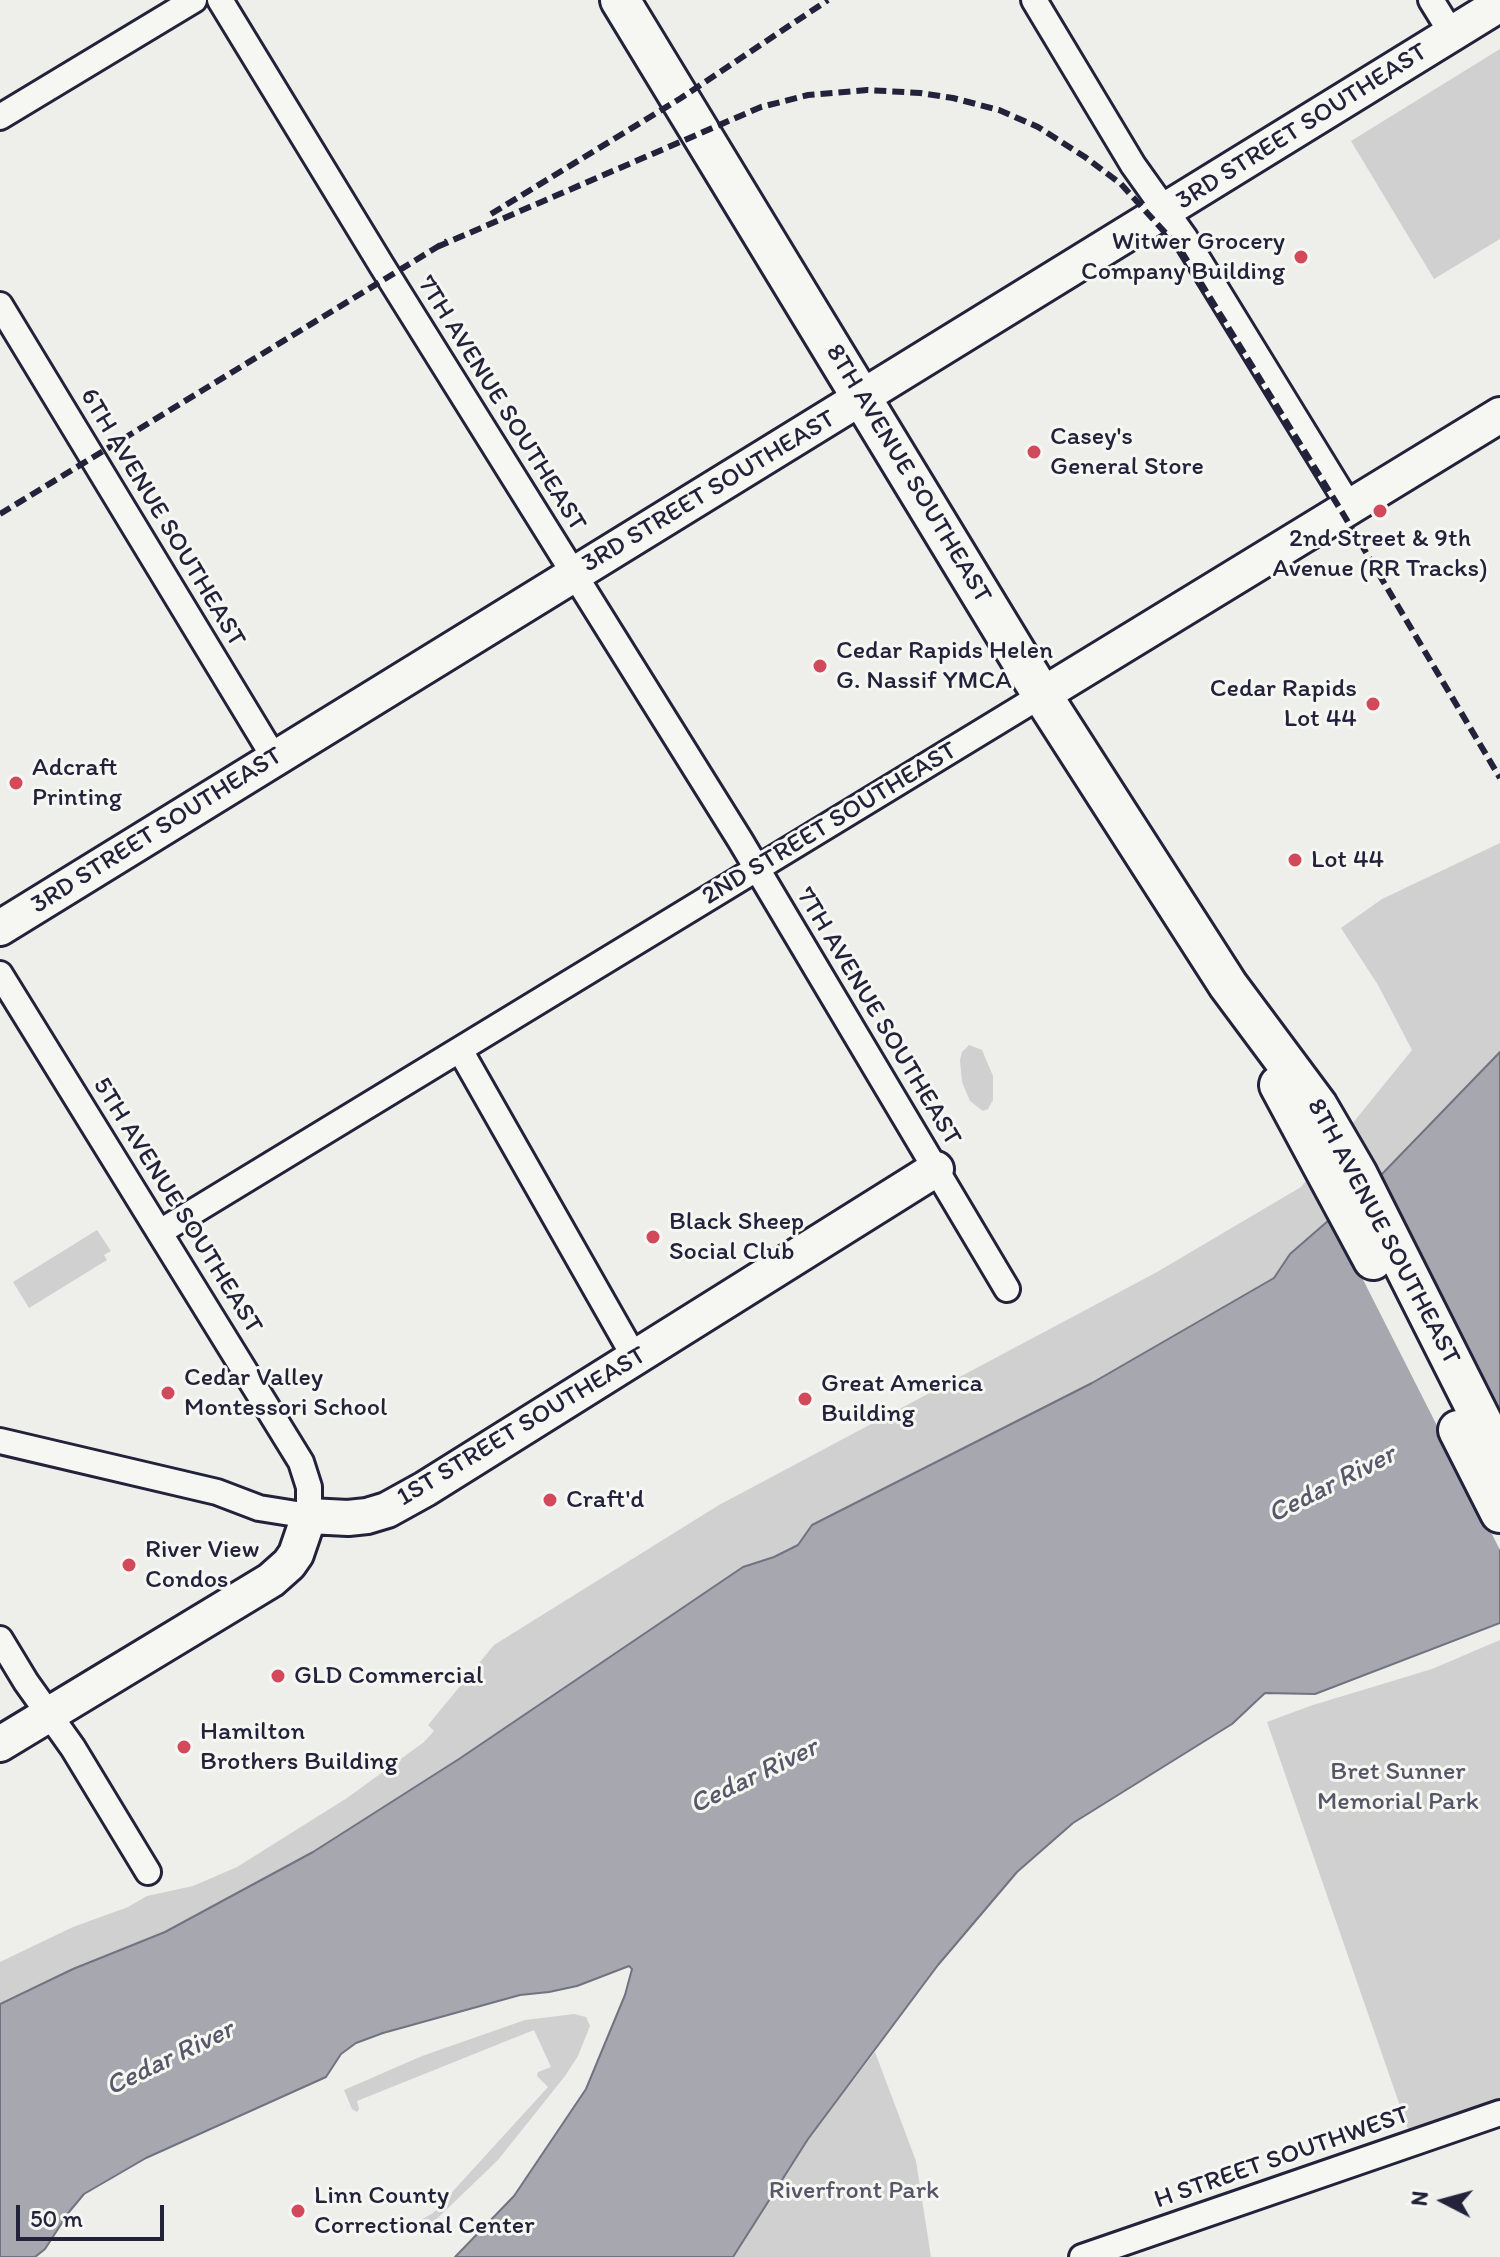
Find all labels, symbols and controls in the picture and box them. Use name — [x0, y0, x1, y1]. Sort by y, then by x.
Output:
street label: 3RD STREET SOUTHEAST — [1171, 37, 1433, 217]
place label: Witwer Grocery Company Building — [1081, 226, 1285, 288]
marker: Witwer Grocery Company Building — [1292, 248, 1310, 266]
street label: 7TH AVENUE SOUTHEAST — [409, 270, 593, 538]
street label: 8TH AVENUE SOUTHEAST — [818, 339, 998, 609]
street label: 6TH AVENUE SOUTHEAST — [72, 383, 252, 653]
street label: 3RD STREET SOUTHEAST — [577, 404, 841, 580]
place label: Casey's General Store — [1050, 421, 1204, 482]
marker: Casey's General Store — [1025, 443, 1043, 461]
marker: 2nd Street & 9th Avenue (RR Tracks) — [1371, 502, 1389, 520]
place label: 2nd Street & 9th Avenue (RR Tracks) — [1272, 523, 1488, 584]
place label: Cedar Rapids Helen G. Nassif YMCA — [836, 635, 1053, 696]
marker: Cedar Rapids Helen G. Nassif YMCA — [811, 657, 829, 675]
place label: Cedar Rapids Lot 44 — [1210, 673, 1357, 734]
marker: Cedar Rapids Lot 44 — [1364, 695, 1382, 713]
street label: 2ND STREET SOUTHEAST — [697, 736, 963, 912]
street label: 3RD STREET SOUTHEAST — [26, 741, 288, 921]
place label: Adcraft Printing — [32, 752, 122, 814]
marker: Adcraft Printing — [7, 774, 25, 792]
place label: Lot 44 — [1311, 844, 1384, 876]
marker: Lot 44 — [1286, 851, 1304, 869]
street label: 7TH AVENUE SOUTHEAST — [789, 882, 967, 1152]
street label: 5TH AVENUE SOUTHEAST — [85, 1072, 269, 1340]
street label: 8TH AVENUE SOUTHEAST — [1300, 1094, 1466, 1370]
place label: Black Sheep Social Club — [669, 1206, 804, 1268]
marker: Black Sheep Social Club — [644, 1228, 662, 1246]
street label: 1ST STREET SOUTHEAST — [392, 1340, 652, 1514]
place label: Cedar Valley Montessori School — [184, 1362, 387, 1424]
place label: Great America Building — [821, 1368, 983, 1430]
marker: Cedar Valley Montessori School — [159, 1384, 177, 1402]
marker: Great America Building — [796, 1390, 814, 1408]
water label: Cedar River — [1263, 1439, 1401, 1531]
place label: Craft'd — [566, 1484, 644, 1516]
marker: Craft'd — [541, 1491, 559, 1509]
place label: River View Condos — [145, 1534, 259, 1596]
marker: River View Condos — [120, 1556, 138, 1574]
place label: GLD Commercial — [294, 1660, 483, 1692]
marker: GLD Commercial — [269, 1667, 287, 1685]
place label: Hamilton Brothers Building — [200, 1716, 398, 1778]
water label: Cedar River — [684, 1732, 824, 1822]
marker: Hamilton Brothers Building — [175, 1738, 193, 1756]
park label: Bret Sunner Memorial Park — [1317, 1756, 1479, 1818]
water label: Cedar River — [100, 2014, 240, 2104]
street label: H STREET SOUTHWEST — [1150, 2100, 1414, 2216]
north arrow — [1404, 2161, 1484, 2241]
park label: Riverfront Park — [769, 2175, 939, 2207]
place label: Linn County Correctional Center — [314, 2180, 534, 2242]
scale bar — [20, 2189, 168, 2239]
text: N — [1405, 2190, 1434, 2207]
marker: Linn County Correctional Center — [289, 2202, 307, 2220]
text: 50 m — [30, 2204, 83, 2233]

